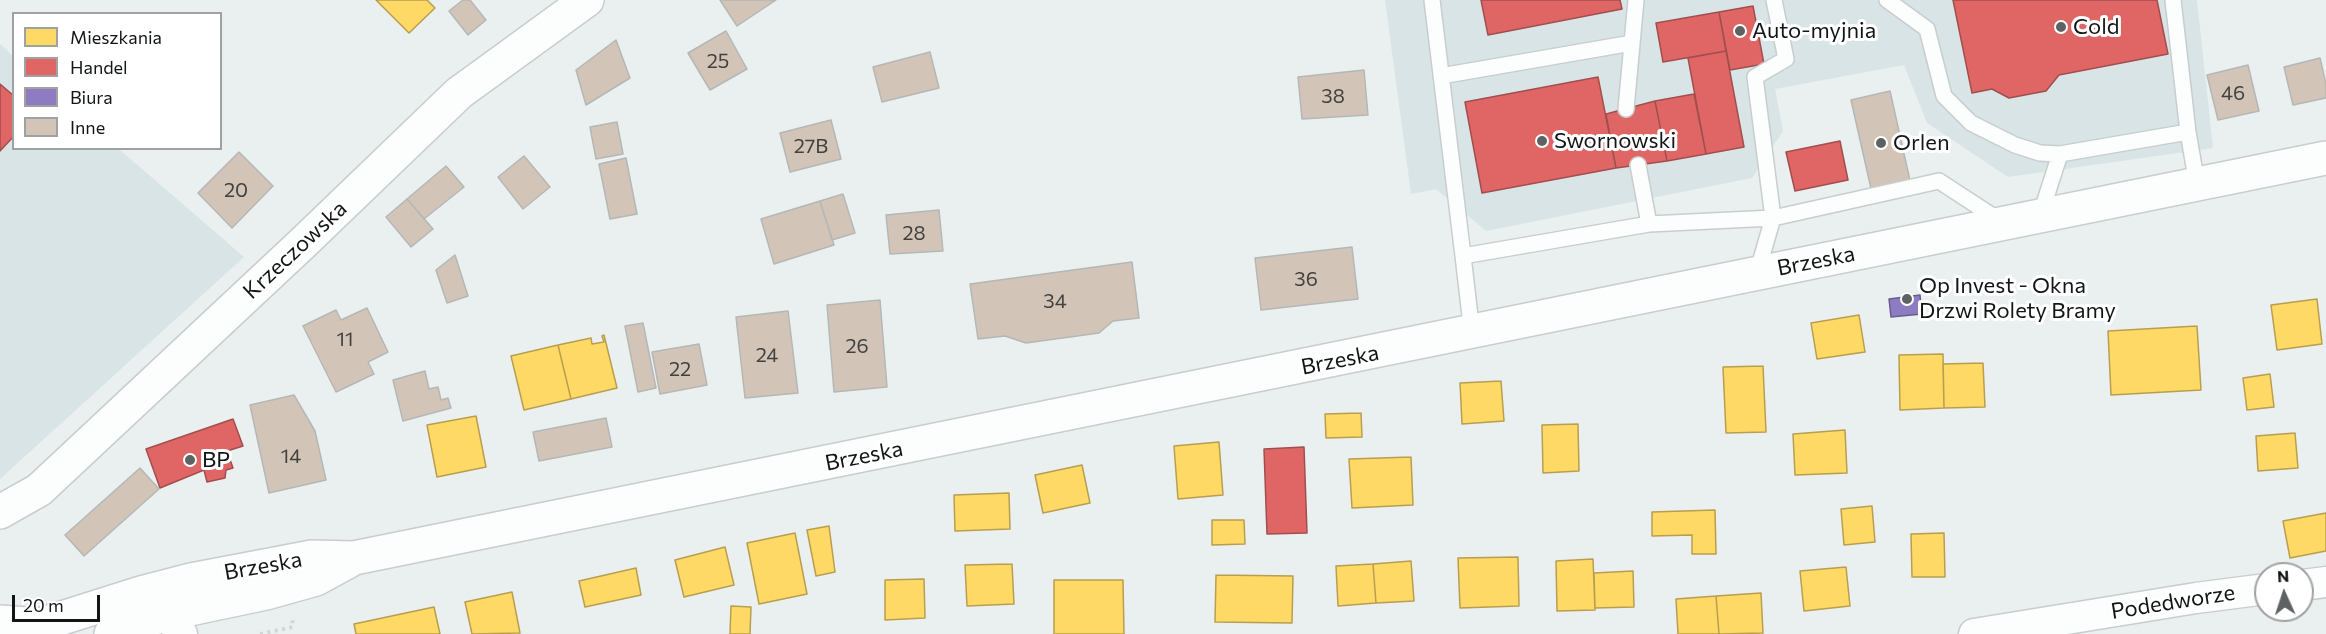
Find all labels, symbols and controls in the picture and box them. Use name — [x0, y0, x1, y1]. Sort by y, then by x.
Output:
legend — [12, 12, 222, 150]
place label: Cold — [2073, 14, 2120, 40]
place label: Auto-myjnia — [1752, 18, 1876, 44]
marker: Cold — [2054, 20, 2068, 34]
marker: Auto-myjnia — [1733, 24, 1747, 38]
text: Mieszkania — [70, 26, 162, 48]
house number: 25 — [707, 49, 729, 73]
text: Handel — [70, 56, 128, 78]
house number: 46 — [2221, 81, 2245, 105]
house number: 38 — [1321, 84, 1345, 108]
text: Biura — [70, 86, 113, 108]
text: Inne — [70, 116, 105, 138]
place label: Swornowski — [1554, 128, 1676, 154]
place label: Orlen — [1893, 130, 1950, 156]
house number: 27B — [794, 134, 828, 158]
marker: Swornowski — [1535, 134, 1549, 148]
marker: Orlen — [1874, 136, 1888, 150]
house number: 20 — [224, 178, 248, 202]
street label: Krzeczowska — [238, 195, 352, 305]
house number: 28 — [902, 221, 926, 245]
street label: Brzeska — [1775, 241, 1857, 281]
house number: 36 — [1294, 267, 1318, 291]
place label: Op Invest - Okna Drzwi Rolety Bramy — [1919, 273, 2116, 324]
house number: 34 — [1043, 289, 1067, 313]
marker: Op Invest - Okna Drzwi Rolety Bramy — [1900, 292, 1914, 306]
house number: 11 — [336, 327, 354, 351]
house number: 26 — [845, 334, 869, 358]
street label: Brzeska — [1299, 340, 1381, 380]
house number: 24 — [756, 343, 778, 367]
house number: 22 — [669, 357, 691, 381]
street label: Brzeska — [823, 436, 905, 476]
house number: 14 — [281, 444, 301, 468]
place label: BP — [202, 447, 230, 473]
marker: BP — [183, 453, 197, 467]
street label: Brzeska — [222, 546, 304, 586]
north arrow — [2254, 562, 2314, 622]
text: N — [2277, 566, 2290, 585]
street label: Podedworze — [2109, 579, 2237, 625]
scale bar — [15, 583, 104, 621]
text: 20 m — [23, 594, 64, 616]

